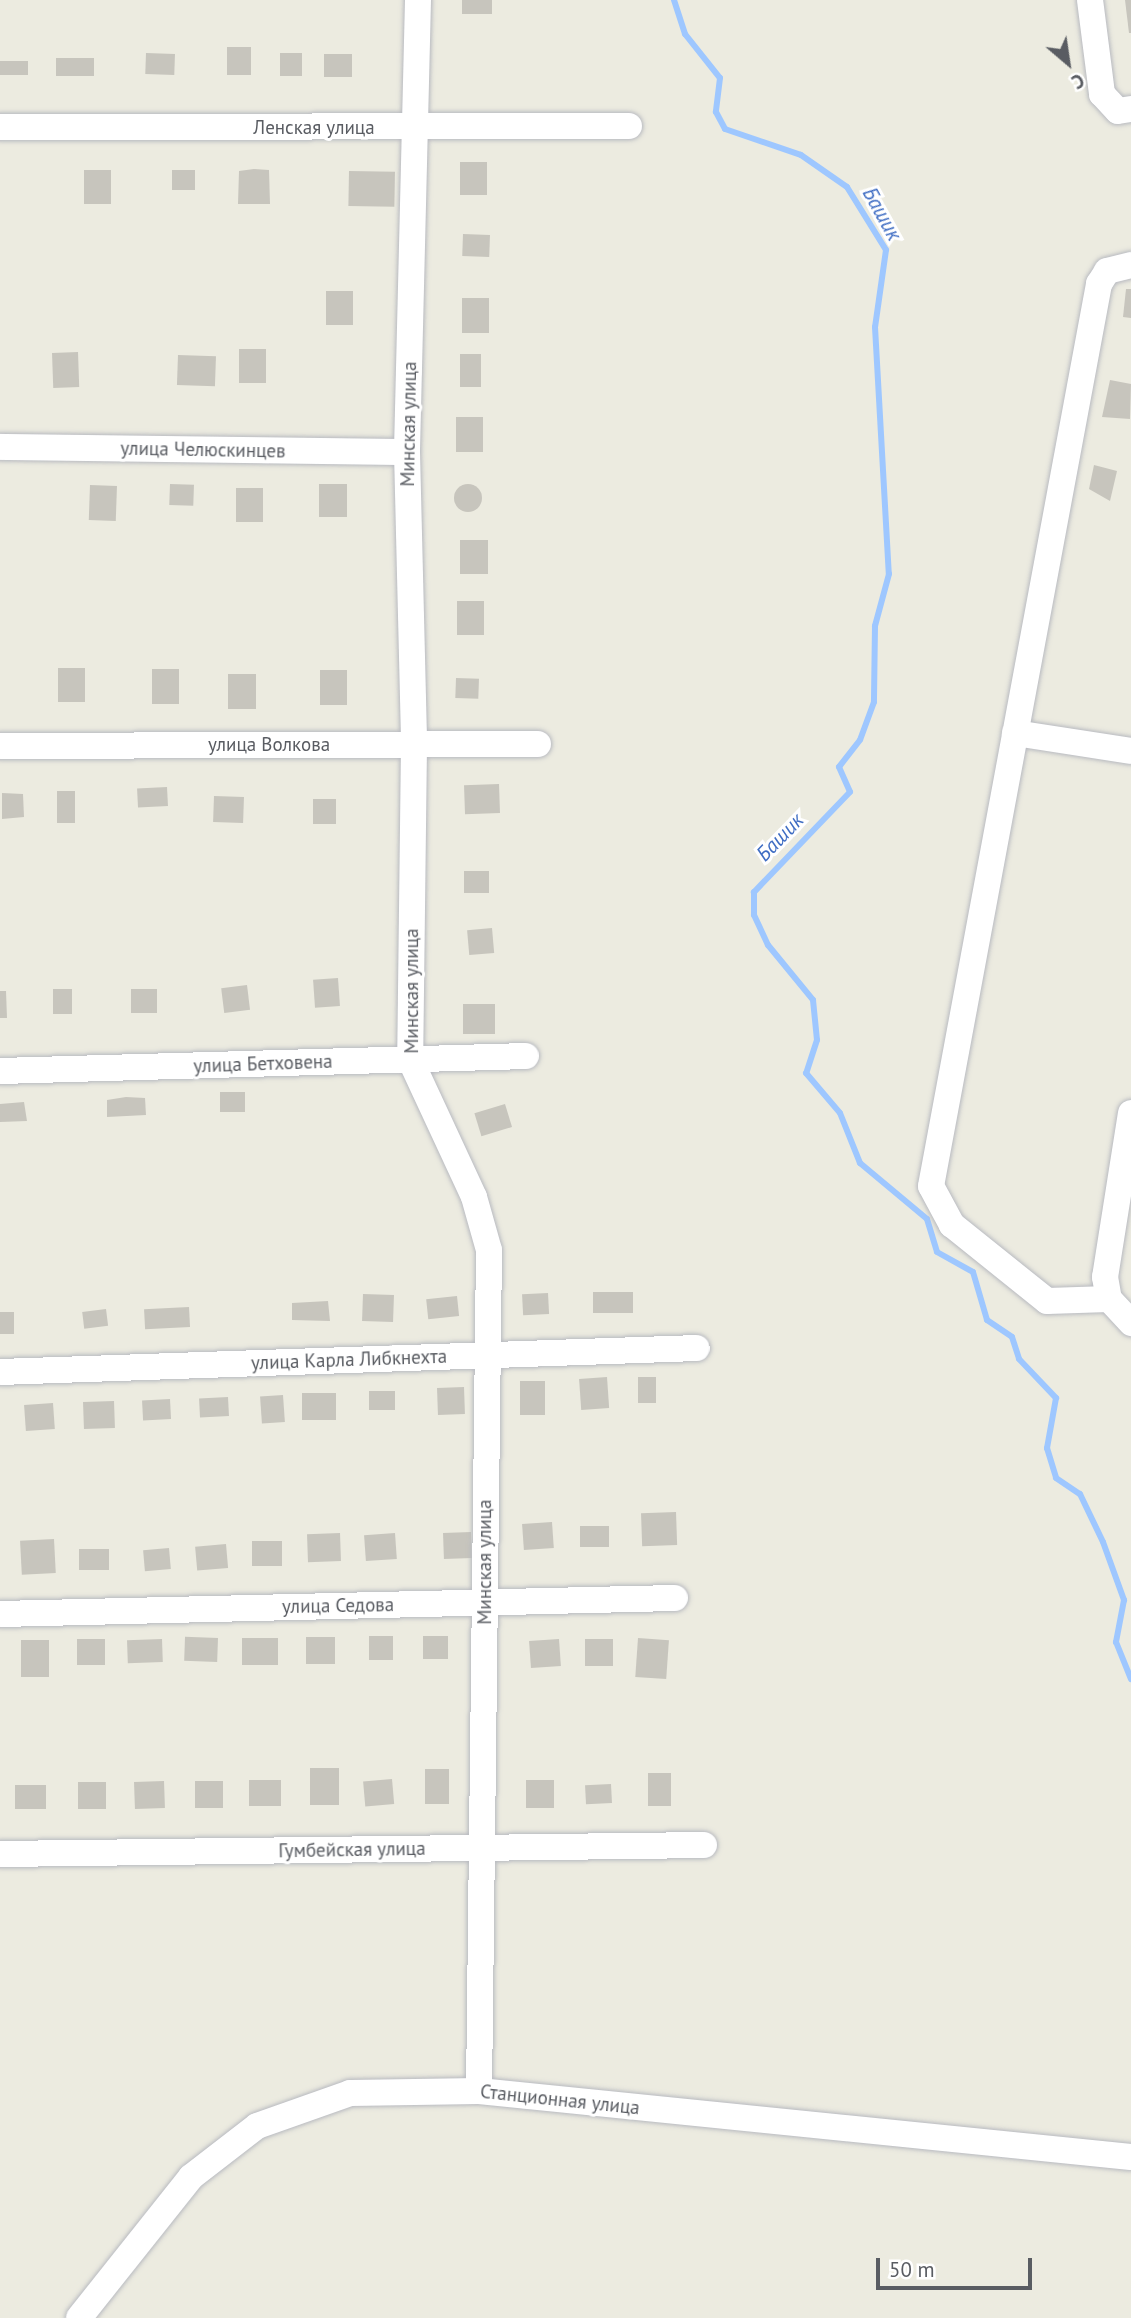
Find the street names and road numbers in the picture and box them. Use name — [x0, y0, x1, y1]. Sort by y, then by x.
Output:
street label: Ленская улица — [253, 117, 375, 139]
street label: Минская улица — [397, 361, 421, 487]
street label: улица Челюскинцев — [120, 437, 286, 463]
street label: улица Волкова — [208, 734, 330, 756]
street label: Минская улица — [401, 928, 423, 1054]
street label: улица Бетховена — [193, 1050, 333, 1078]
street label: улица Карла Либкнехта — [250, 1345, 448, 1375]
street label: Минская улица — [474, 1499, 496, 1625]
street label: улица Седова — [282, 1594, 394, 1618]
street label: Гумбейская улица — [278, 1837, 426, 1863]
street label: Станционная улица — [479, 2080, 641, 2120]

